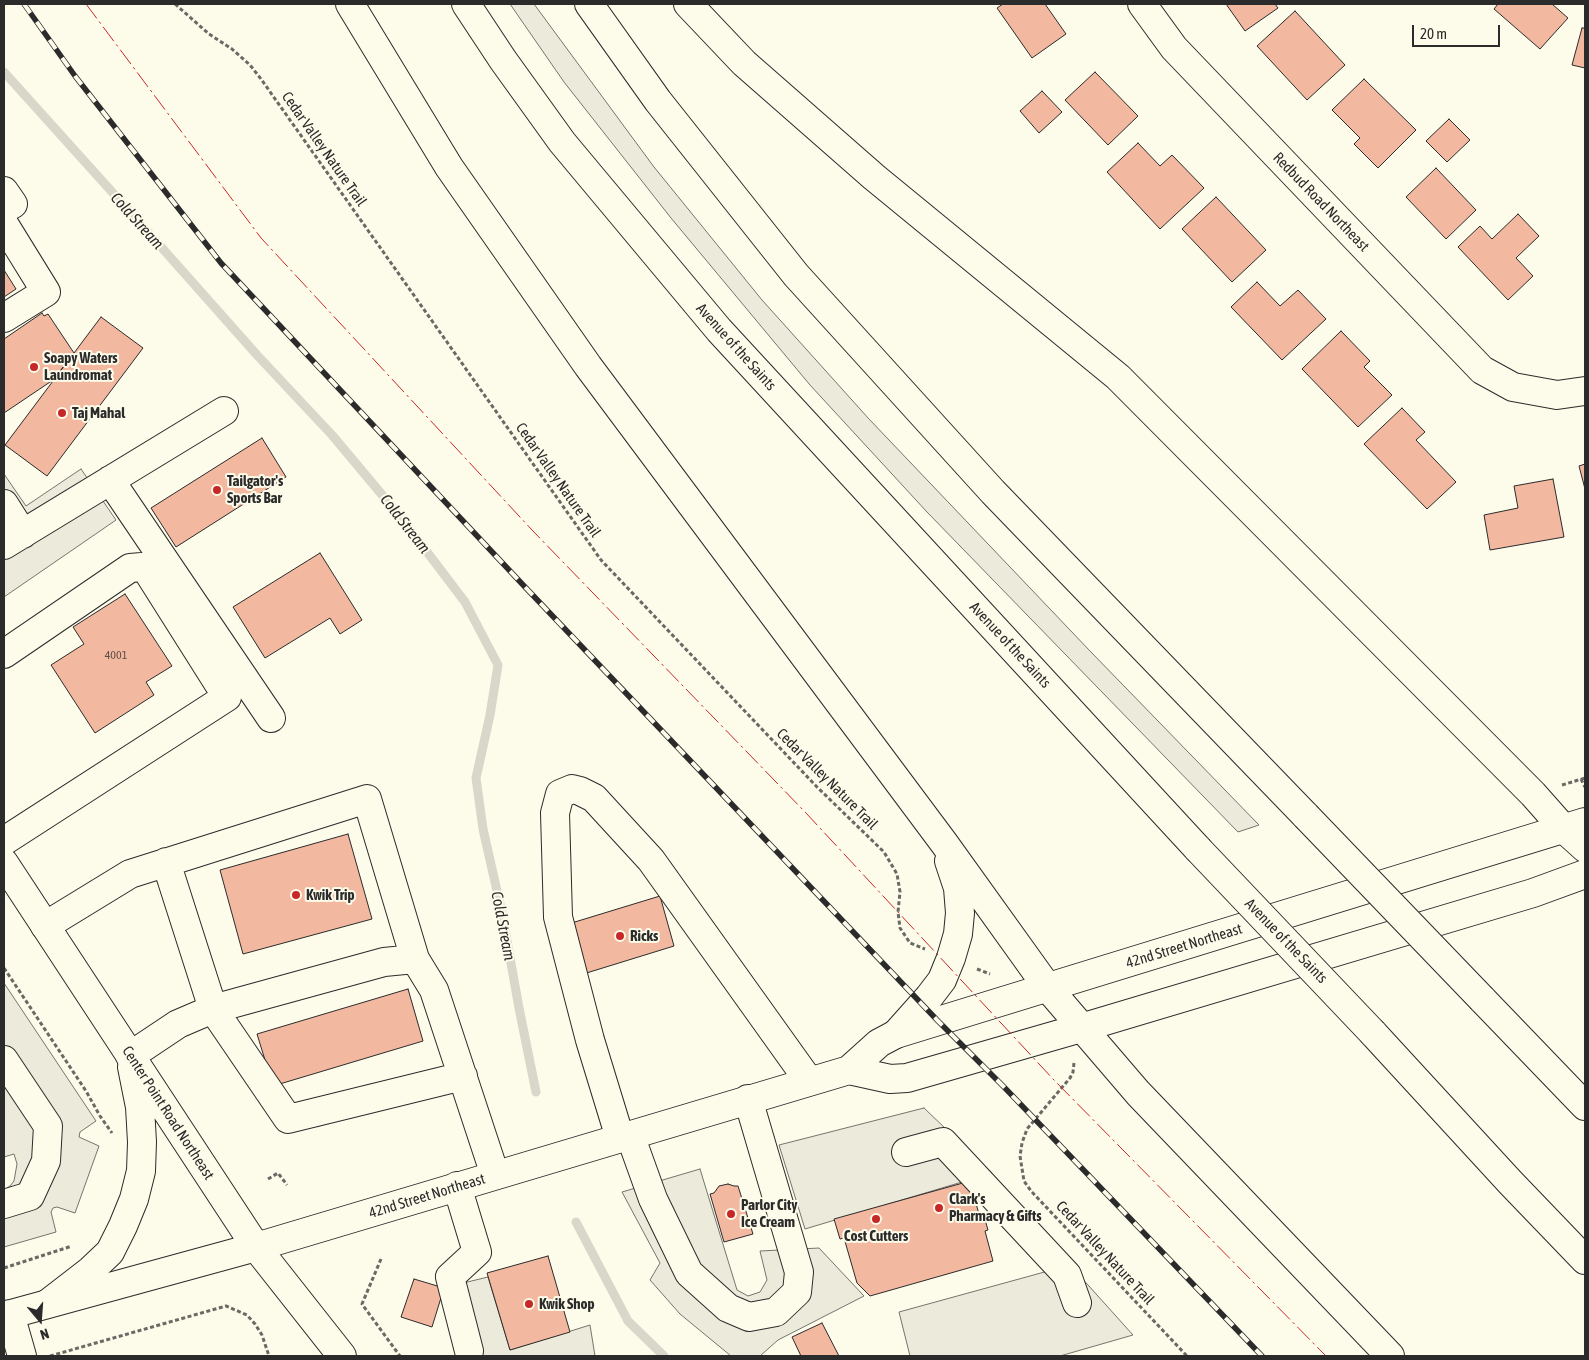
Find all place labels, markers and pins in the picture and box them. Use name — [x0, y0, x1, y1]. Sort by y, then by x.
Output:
place label: Soapy Waters Laundromat — [44, 349, 118, 384]
marker: Soapy Waters Laundromat — [28, 361, 40, 373]
place label: Taj Mahal — [72, 404, 125, 422]
marker: Taj Mahal — [56, 407, 68, 419]
place label: Tailgator's Sports Bar — [227, 472, 283, 507]
marker: Tailgator's Sports Bar — [211, 484, 223, 496]
place label: Kwik Trip — [306, 886, 355, 904]
marker: Kwik Trip — [290, 889, 302, 901]
place label: Ricks — [630, 927, 658, 945]
marker: Ricks — [614, 930, 626, 942]
place label: Clark's Pharmacy & Gifts — [949, 1190, 1042, 1225]
place label: Parlor City Ice Cream — [741, 1196, 798, 1231]
marker: Clark's Pharmacy & Gifts — [933, 1202, 945, 1214]
marker: Parlor City Ice Cream — [725, 1208, 737, 1220]
marker: Cost Cutters — [870, 1213, 882, 1225]
place label: Cost Cutters — [844, 1227, 908, 1245]
place label: Kwik Shop — [539, 1295, 595, 1313]
marker: Kwik Shop — [523, 1298, 535, 1310]

